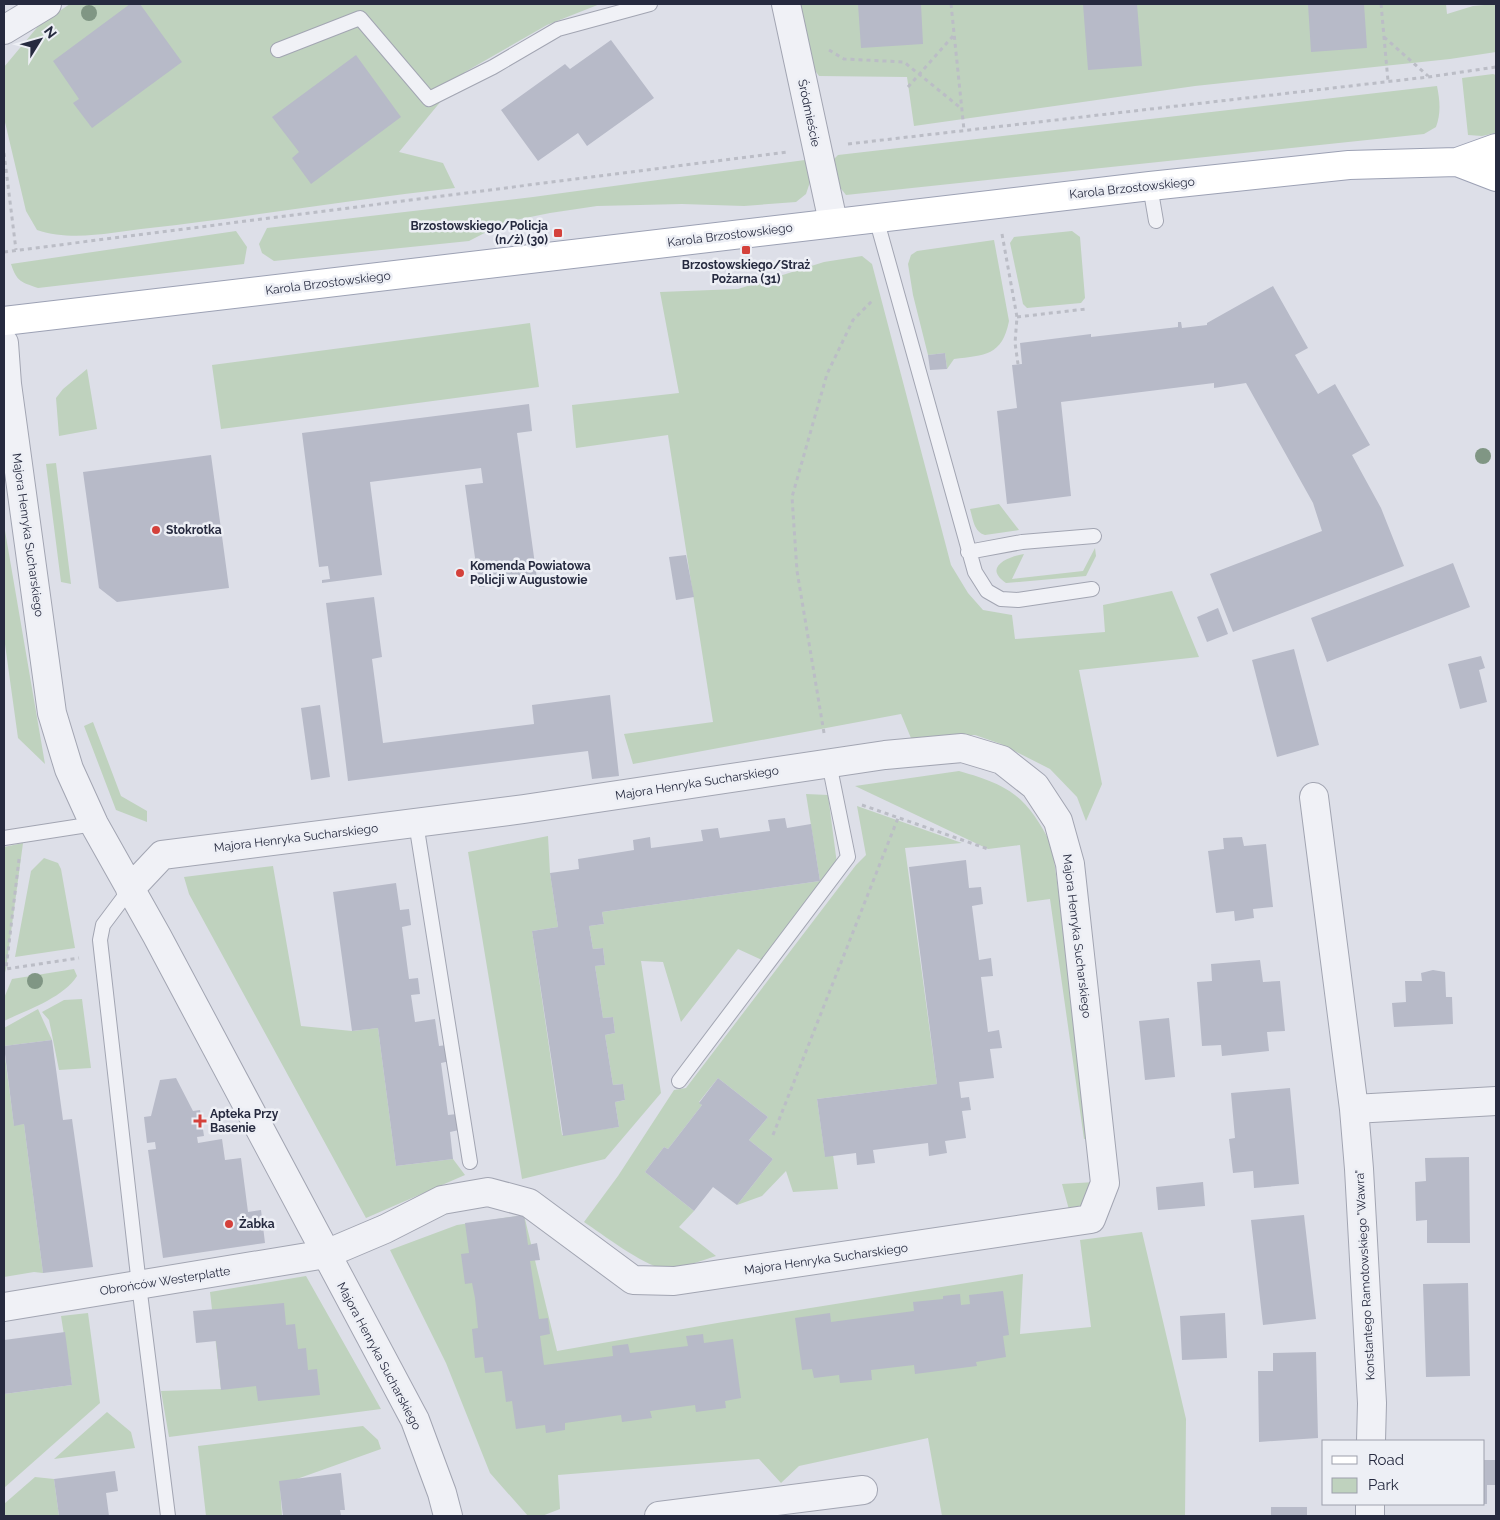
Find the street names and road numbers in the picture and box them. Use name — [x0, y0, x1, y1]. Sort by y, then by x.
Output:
street label: Śródmieście — [795, 78, 823, 148]
street label: Karola Brzostowskiego — [1069, 174, 1195, 202]
street label: Karola Brzostowskiego — [667, 220, 793, 250]
street label: Karola Brzostowskiego — [265, 268, 391, 298]
street label: Majora Henryka Sucharskiego — [10, 452, 46, 618]
street label: Majora Henryka Sucharskiego — [614, 763, 780, 803]
street label: Majora Henryka Sucharskiego — [213, 821, 379, 855]
street label: Majora Henryka Sucharskiego — [1060, 853, 1094, 1019]
street label: Konstantego Ramotowskiego "Wawra" — [1352, 1169, 1378, 1381]
street label: Majora Henryka Sucharskiego — [743, 1241, 909, 1277]
street label: Obrońców Westerplatte — [99, 1264, 231, 1298]
street label: Majora Henryka Sucharskiego — [334, 1280, 424, 1432]

